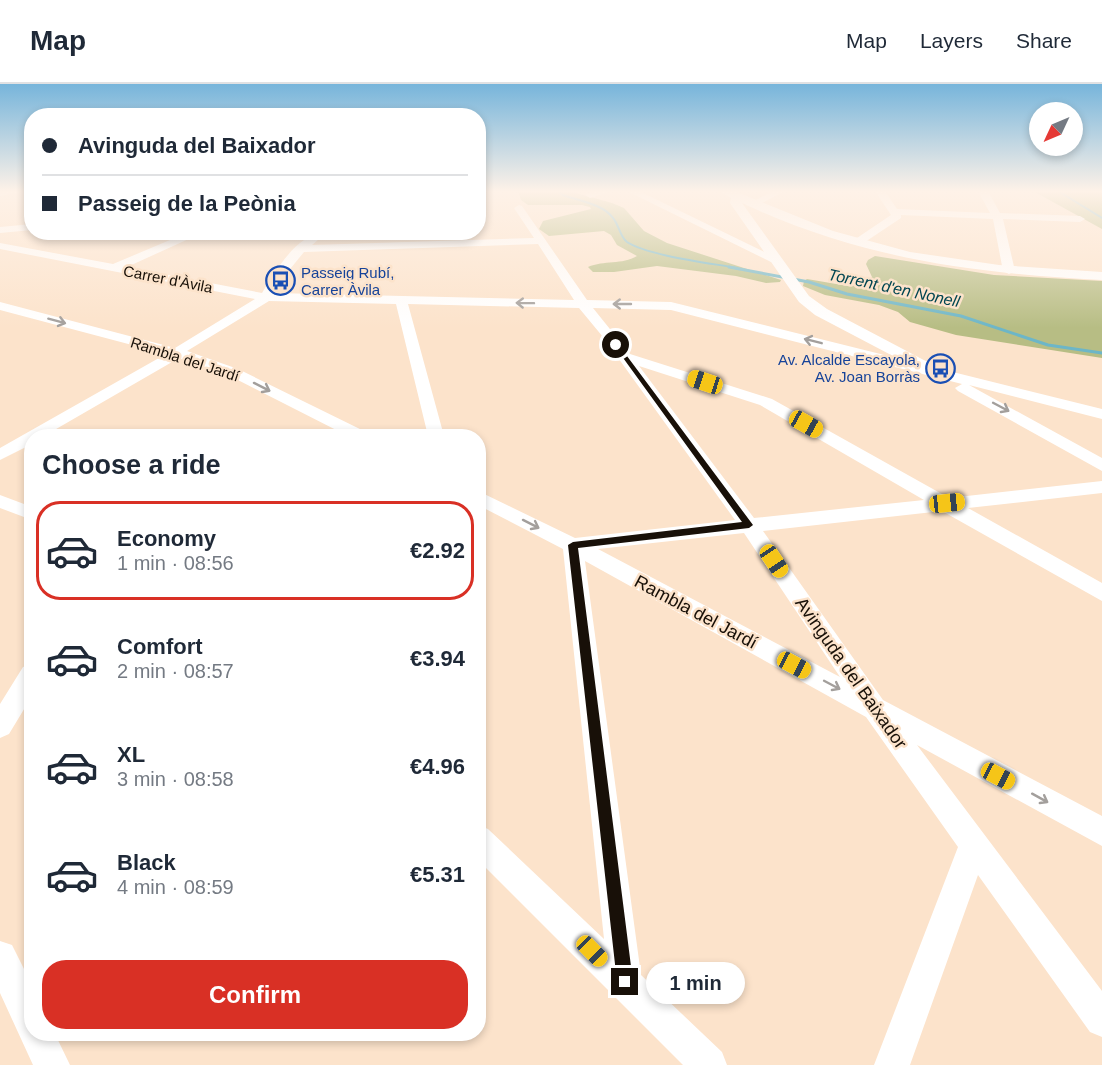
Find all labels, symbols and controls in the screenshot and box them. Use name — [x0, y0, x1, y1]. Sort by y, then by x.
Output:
text: Map — [30, 25, 86, 56]
text: Map — [846, 29, 887, 52]
text: Layers — [920, 29, 983, 52]
text: Share — [1016, 29, 1072, 52]
north arrow — [1029, 102, 1083, 156]
map controls — [1029, 102, 1083, 156]
text: Avinguda del Baixador — [78, 133, 316, 158]
text: Passeig de la Peònia — [78, 191, 296, 216]
street label: Carrer d'Àvila — [122, 262, 215, 296]
place label: Passeig Rubí, Carrer Àvila — [301, 264, 394, 298]
bus stop icon: Passeig Rubí, Carrer Àvila — [264, 265, 296, 297]
water label: Torrent d'en Nonell — [827, 266, 962, 310]
one-way arrow — [515, 297, 535, 308]
one-way arrow — [613, 298, 633, 310]
one-way arrow — [47, 315, 66, 327]
route start — [602, 331, 629, 358]
street label: Rambla del Jardí — [128, 333, 242, 385]
one-way arrow — [804, 335, 823, 346]
place label: Av. Alcalde Escayola, Av. Joan Borràs — [778, 351, 920, 385]
bus stop icon: Av. Alcalde Escayola, Av. Joan Borràs — [925, 352, 957, 384]
car — [685, 368, 725, 396]
one-way arrow — [252, 381, 270, 393]
one-way arrow — [992, 402, 1010, 414]
car — [786, 407, 826, 441]
text: Choose a ride — [42, 450, 221, 480]
car — [928, 492, 966, 514]
one-way arrow — [521, 518, 539, 530]
icon: car — [45, 524, 99, 578]
text: Economy — [117, 526, 216, 551]
text: €2.92 — [410, 538, 465, 563]
car — [756, 541, 792, 581]
text: 1 min · 08:56 — [117, 552, 234, 574]
street label: Rambla del Jardí — [631, 571, 761, 653]
street label: Avinguda del Baixador — [791, 594, 911, 752]
icon: car — [45, 632, 99, 686]
text: Comfort — [117, 634, 203, 659]
text: €3.94 — [410, 646, 465, 671]
car — [774, 649, 814, 681]
text: 2 min · 08:57 — [117, 660, 234, 682]
one-way arrow — [823, 679, 840, 691]
icon: car — [45, 740, 99, 794]
text: XL — [117, 742, 145, 767]
text: €4.96 — [410, 754, 465, 779]
car — [978, 760, 1018, 792]
text: 3 min · 08:58 — [117, 768, 234, 790]
one-way arrow — [1031, 792, 1048, 804]
icon: car — [45, 848, 99, 902]
text: Black — [117, 850, 176, 875]
text: €5.31 — [410, 862, 465, 887]
text: 4 min · 08:59 — [117, 876, 234, 898]
car — [573, 932, 611, 970]
button: Confirm — [42, 960, 468, 1029]
callout: 1 min — [646, 961, 745, 1003]
route end — [611, 968, 638, 995]
text: 1 min — [669, 972, 722, 994]

